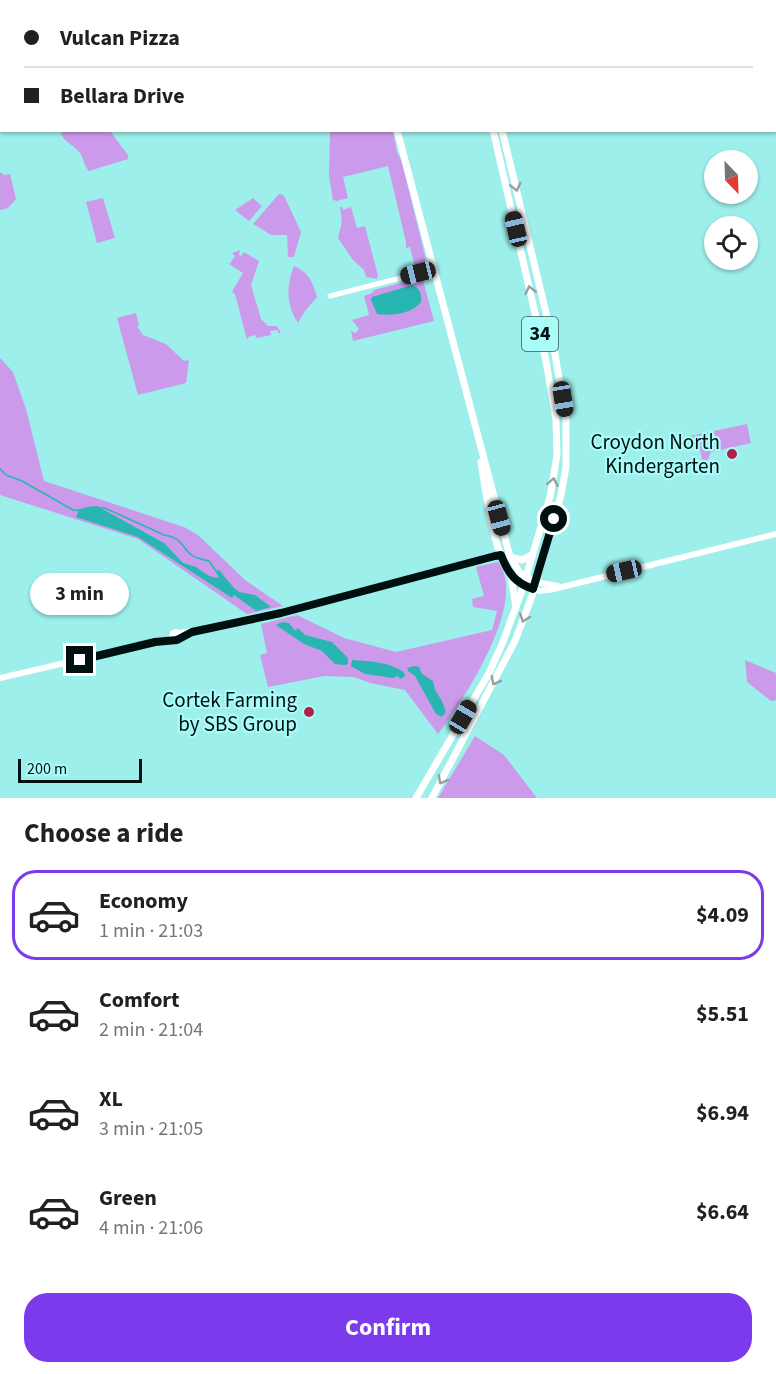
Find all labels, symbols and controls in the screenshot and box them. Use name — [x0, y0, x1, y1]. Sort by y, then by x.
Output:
text: Vulcan Pizza — [60, 22, 180, 54]
text: Bellara Drive — [60, 80, 185, 112]
north arrow — [704, 150, 758, 204]
map controls — [704, 150, 758, 270]
one-way arrow — [508, 182, 521, 192]
car — [503, 209, 529, 249]
button: locate — [704, 216, 758, 270]
car — [398, 260, 438, 286]
one-way arrow — [525, 285, 538, 295]
road number: 34 — [522, 317, 558, 351]
car — [551, 380, 575, 418]
place label: Croydon North Kindergarten — [590, 427, 720, 481]
marker: Croydon North Kindergarten — [725, 447, 739, 461]
one-way arrow — [546, 477, 559, 487]
car — [486, 498, 512, 538]
route start — [540, 505, 567, 532]
car — [604, 558, 644, 584]
callout: 3 min — [31, 573, 130, 615]
text: 3 min — [55, 580, 104, 608]
one-way arrow — [519, 612, 531, 623]
route end — [66, 646, 93, 673]
one-way arrow — [491, 675, 502, 685]
place label: Cortek Farming by SBS Group — [162, 685, 297, 739]
car — [446, 697, 480, 737]
marker: Cortek Farming by SBS Group — [302, 705, 316, 719]
scale bar — [18, 756, 142, 784]
text: 200 m — [27, 758, 67, 780]
one-way arrow — [438, 774, 449, 784]
text: Choose a ride — [24, 814, 184, 853]
text: Economy — [99, 885, 188, 917]
icon: car — [27, 888, 81, 942]
text: $4.09 — [696, 899, 749, 931]
text: 1 min · 21:03 — [99, 917, 203, 945]
text: Comfort — [99, 984, 180, 1016]
icon: car — [27, 987, 81, 1041]
text: $5.51 — [696, 998, 749, 1030]
text: 2 min · 21:04 — [99, 1016, 203, 1044]
text: XL — [99, 1083, 123, 1115]
icon: car — [27, 1086, 81, 1140]
text: $6.94 — [696, 1097, 749, 1129]
text: 3 min · 21:05 — [99, 1115, 203, 1143]
text: Green — [99, 1182, 157, 1214]
icon: car — [27, 1185, 81, 1239]
text: $6.64 — [696, 1196, 749, 1228]
text: 4 min · 21:06 — [99, 1214, 203, 1242]
button: Confirm — [24, 1293, 752, 1362]

